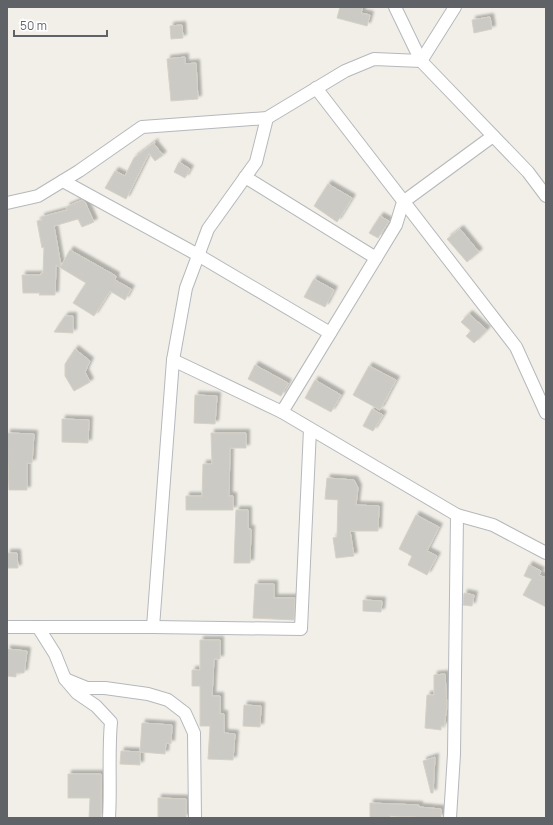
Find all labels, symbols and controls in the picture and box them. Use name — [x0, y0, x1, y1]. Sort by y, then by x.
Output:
scale bar — [14, 12, 107, 38]
text: 50 m — [20, 17, 47, 34]

